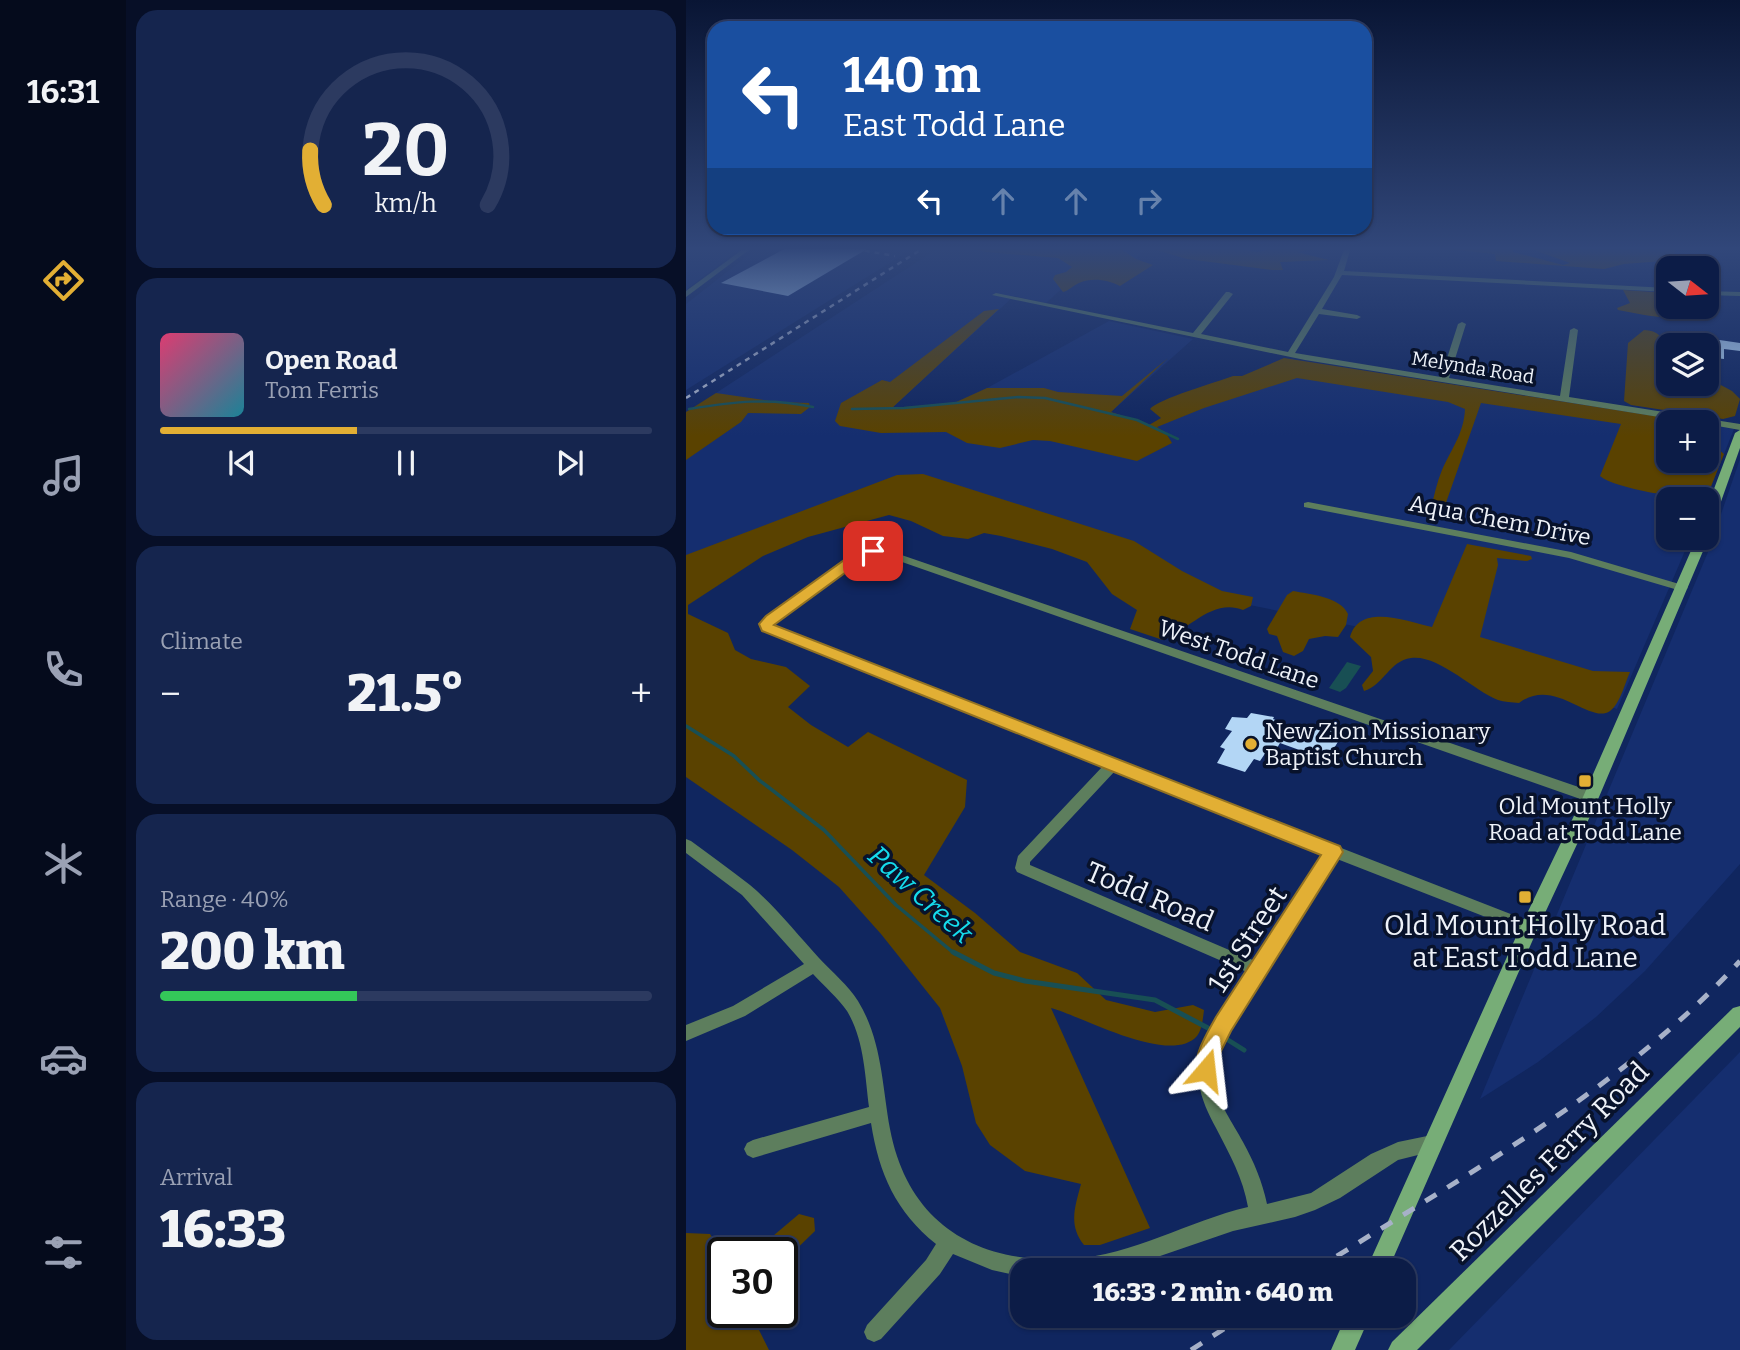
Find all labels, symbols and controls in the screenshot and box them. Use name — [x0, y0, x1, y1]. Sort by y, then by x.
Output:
text: 140 m — [843, 46, 981, 105]
icon: left — [728, 49, 819, 140]
text: 16:31 — [27, 73, 99, 111]
text: East Todd Lane — [843, 106, 1065, 144]
text: 20 — [362, 107, 450, 194]
icon: left — [911, 182, 949, 220]
icon: ahead — [984, 182, 1022, 220]
icon: ahead — [1057, 182, 1095, 220]
icon: right — [1130, 182, 1168, 220]
text: km/h — [375, 189, 437, 219]
icon: directions — [39, 256, 88, 305]
north arrow — [1656, 256, 1718, 318]
map controls — [1656, 256, 1719, 550]
button: layers — [1656, 333, 1719, 396]
text: Open Road — [265, 345, 397, 376]
street label: Melynda Road — [1410, 346, 1536, 389]
text: Tom Ferris — [265, 376, 379, 404]
button: + — [1656, 410, 1719, 473]
icon: previous — [223, 444, 261, 482]
icon: pause — [387, 444, 425, 482]
icon: next — [551, 444, 589, 482]
icon: music — [39, 451, 88, 500]
button: − — [1656, 487, 1719, 550]
street label: Aqua Chem Drive — [1407, 489, 1593, 551]
pin — [843, 521, 903, 581]
icon: arrive — [854, 532, 892, 570]
street label: West Todd Lane — [1155, 613, 1323, 695]
text: Climate — [160, 627, 243, 655]
icon: phone — [39, 645, 88, 694]
text: 21.5° — [347, 662, 464, 725]
text: − — [160, 671, 181, 717]
text: + — [630, 671, 652, 717]
place label: New Zion Missionary Baptist Church — [1265, 717, 1491, 771]
marker: New Zion Missionary Baptist Church — [1243, 736, 1259, 752]
marker: Old Mount Holly Road at Todd Lane — [1577, 773, 1593, 789]
place label: Old Mount Holly Road at Todd Lane — [1488, 792, 1682, 846]
icon: climate — [39, 839, 88, 888]
water label: Paw Creek — [862, 839, 980, 950]
street label: Todd Road — [1081, 855, 1219, 938]
street label: 1st Street — [1201, 880, 1294, 998]
text: Range · 40% — [160, 885, 289, 913]
marker: Old Mount Holly Road at East Todd Lane — [1517, 889, 1533, 905]
place label: Old Mount Holly Road at East Todd Lane — [1384, 909, 1666, 974]
text: 200 km — [160, 920, 345, 983]
position arrow — [1169, 1033, 1243, 1107]
icon: car — [39, 1034, 88, 1083]
street label: Rozzelles Ferry Road — [1443, 1055, 1656, 1268]
text: Arrival — [160, 1163, 233, 1191]
text: 16:33 — [160, 1198, 286, 1261]
icon: filters — [39, 1228, 88, 1277]
speed limit sign: 30 — [707, 1237, 798, 1328]
text: 16:33 · 2 min · 640 m — [1093, 1277, 1333, 1308]

